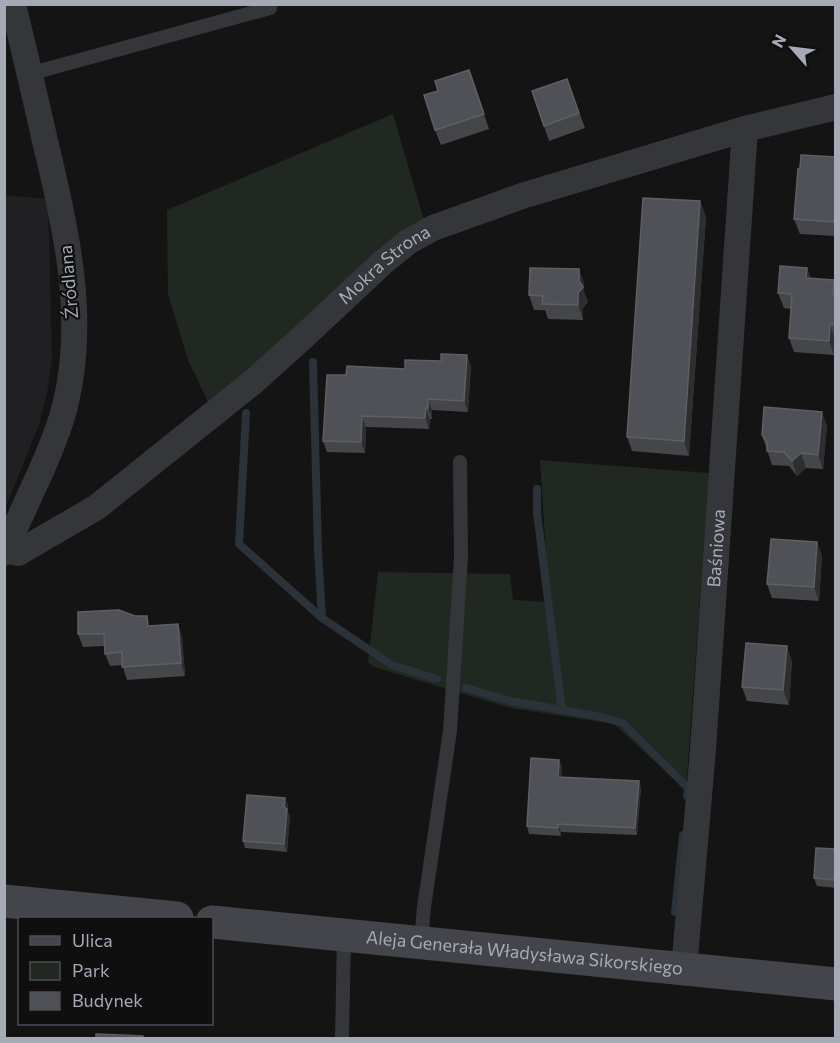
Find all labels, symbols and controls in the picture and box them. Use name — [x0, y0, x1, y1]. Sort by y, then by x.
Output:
north arrow — [762, 18, 822, 78]
text: N — [767, 31, 790, 50]
street label: Mokra Strona — [333, 220, 434, 308]
street label: Źródlana — [54, 244, 82, 320]
street label: Baśniowa — [702, 508, 729, 588]
legend — [18, 917, 213, 1025]
street label: Aleja Generała Władysława Sikorskiego — [365, 925, 684, 979]
text: Ulica — [72, 929, 113, 951]
text: Park — [72, 959, 110, 981]
text: Budynek — [72, 989, 143, 1011]

